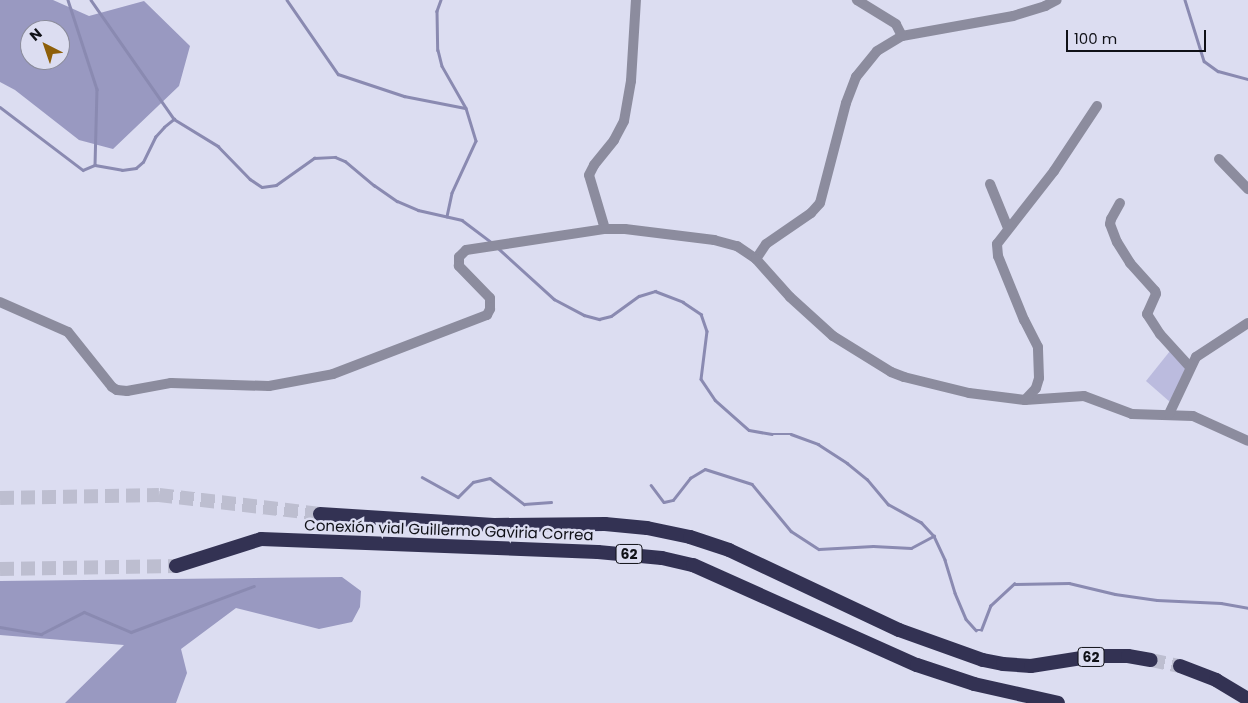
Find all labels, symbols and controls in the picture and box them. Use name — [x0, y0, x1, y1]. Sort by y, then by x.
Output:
north arrow — [20, 20, 70, 70]
scale bar — [1068, 20, 1208, 52]
text: N — [25, 23, 46, 45]
text: 100 m — [1074, 28, 1117, 49]
street label: Conexión vial Guillermo Gaviria Correa — [304, 516, 594, 544]
road number: 62 — [615, 542, 643, 566]
road number: 62 — [1077, 646, 1105, 669]

